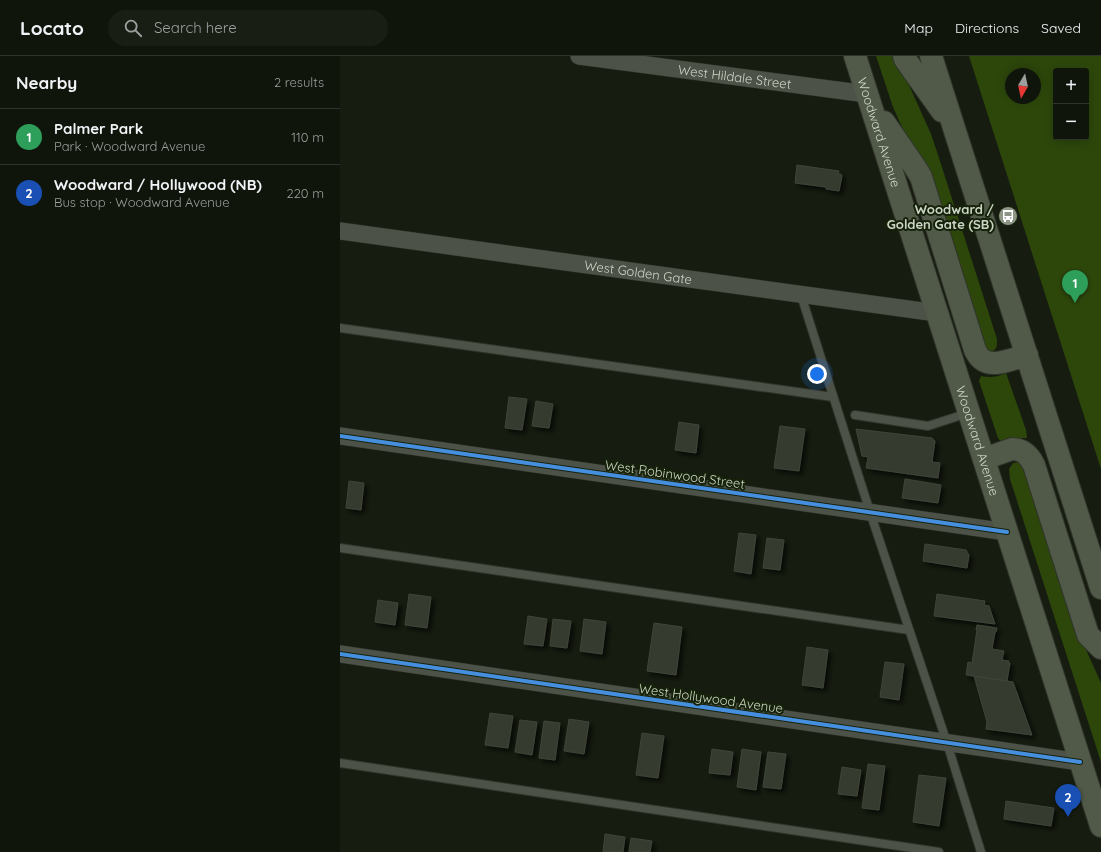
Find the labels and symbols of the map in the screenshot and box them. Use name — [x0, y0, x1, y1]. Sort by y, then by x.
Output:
street label: West Hildale Street — [677, 61, 792, 92]
north arrow — [1005, 68, 1041, 104]
street label: Woodward Avenue — [854, 75, 904, 189]
place label: Woodward / Golden Gate (SB) — [887, 201, 994, 232]
bus stop icon: Woodward / Golden Gate (SB) — [997, 205, 1019, 227]
street label: West Golden Gate — [583, 257, 693, 287]
pin: 1 — [1062, 270, 1088, 303]
your location — [807, 364, 827, 384]
street label: Woodward Avenue — [953, 384, 1003, 498]
street label: West Robinwood Street — [604, 456, 746, 492]
street label: West Hollywood Avenue — [638, 680, 784, 716]
pin: 2 — [1055, 784, 1081, 817]

